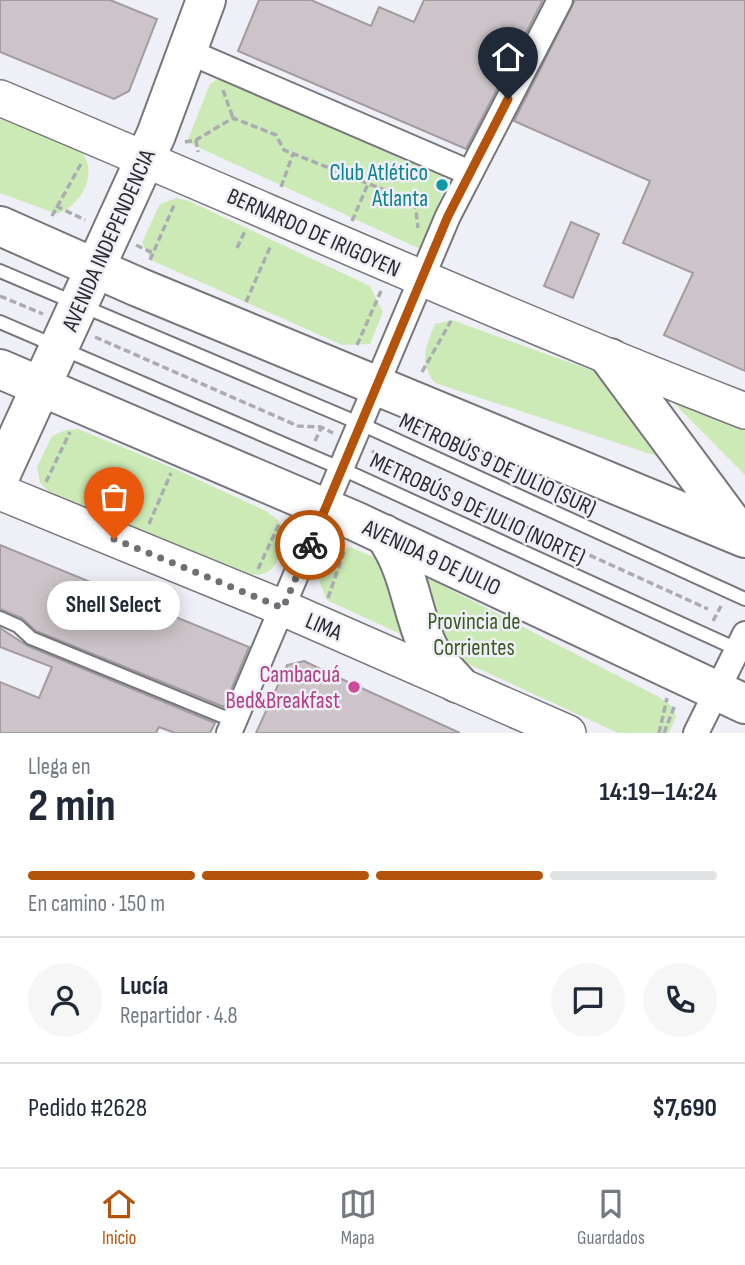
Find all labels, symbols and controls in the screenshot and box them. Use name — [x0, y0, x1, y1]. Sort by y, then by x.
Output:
pin — [478, 27, 538, 99]
icon: home — [489, 38, 527, 76]
street label: AVENIDA INDEPENDENCIA — [56, 145, 162, 337]
place label: Club Atlético Atlanta — [329, 159, 428, 213]
marker: Club Atlético Atlanta — [434, 177, 450, 193]
street label: BERNARDO DE IRIGOYEN — [223, 182, 404, 284]
street label: METROBÚS 9 DE JULIO (SUR) — [395, 407, 600, 523]
street label: METROBÚS 9 DE JULIO (NORTE) — [366, 447, 590, 571]
pin — [84, 467, 144, 539]
icon: bag — [95, 478, 133, 516]
courier — [275, 510, 345, 580]
street label: AVENIDA 9 DE JULIO — [357, 513, 505, 602]
icon: bike — [291, 526, 329, 564]
callout: Shell Select — [47, 581, 180, 630]
text: Shell Select — [66, 591, 161, 619]
street label: LIMA — [301, 607, 346, 647]
park label: Provincia de Corrientes — [427, 608, 521, 662]
place label: Cambacuá Bed&Breakfast — [225, 661, 340, 715]
marker: Cambacuá Bed&Breakfast — [346, 679, 362, 695]
text: Llega en — [28, 753, 91, 781]
text: 14:19–14:24 — [599, 777, 717, 808]
text: 2 min — [28, 779, 116, 834]
text: En camino · 150 m — [28, 890, 165, 918]
button: person — [28, 963, 102, 1037]
button: chat — [551, 963, 625, 1037]
button: phone — [643, 963, 717, 1037]
text: Lucía — [120, 971, 168, 1002]
text: Repartidor · 4.8 — [120, 1002, 238, 1030]
text: Pedido #2628 — [28, 1093, 147, 1124]
text: $7,690 — [652, 1093, 717, 1124]
tab: Inicio — [100, 1185, 138, 1250]
tab: Mapa — [339, 1185, 377, 1250]
tab: Guardados — [577, 1185, 645, 1250]

